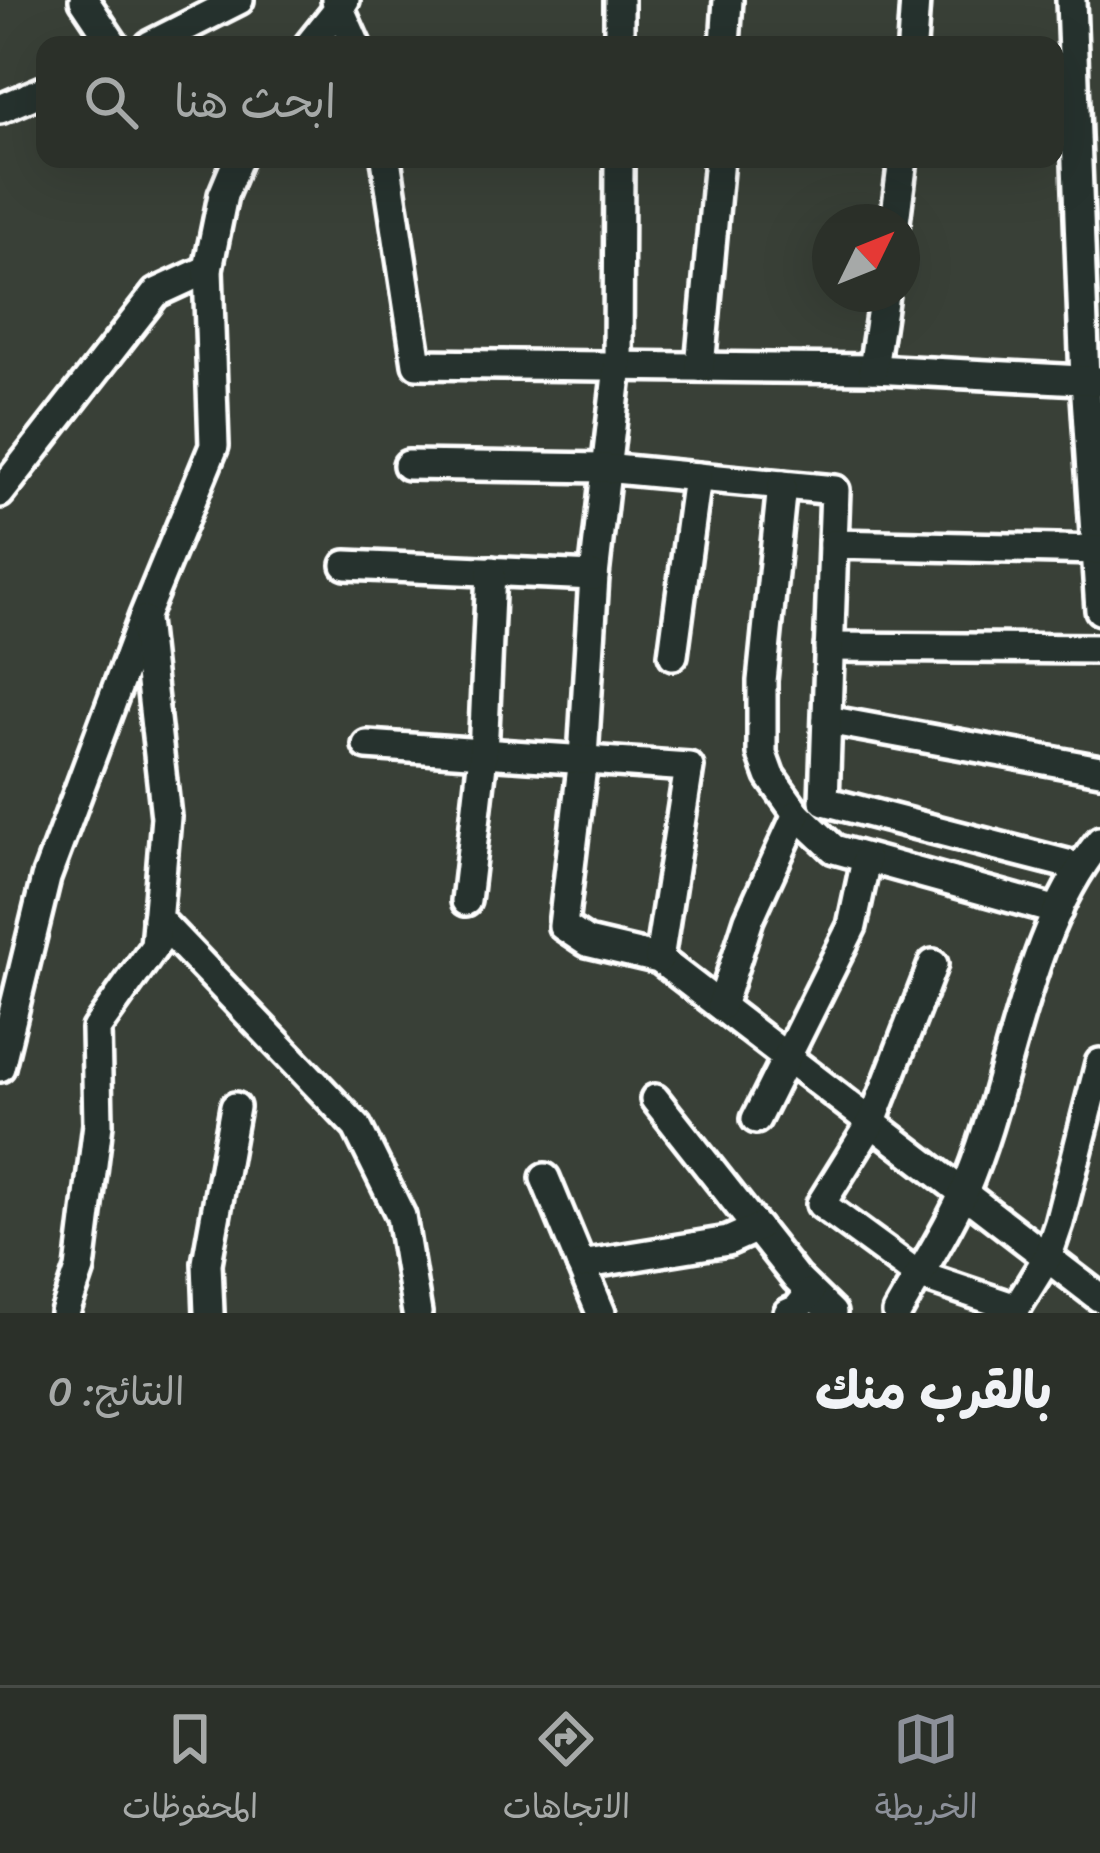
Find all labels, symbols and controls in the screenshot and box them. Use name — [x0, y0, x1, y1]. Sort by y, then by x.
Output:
search box — [36, 36, 1064, 168]
text: ابحث هنا — [174, 62, 336, 142]
icon: search — [78, 69, 144, 135]
north arrow — [812, 204, 920, 312]
text: بالقرب منك — [815, 1346, 1052, 1436]
text: النتائج: 0 — [48, 1357, 185, 1426]
tab: المحفوظات — [122, 1706, 258, 1836]
tab: الاتجاهات — [503, 1706, 630, 1836]
tab: الخريطة — [875, 1706, 978, 1836]

